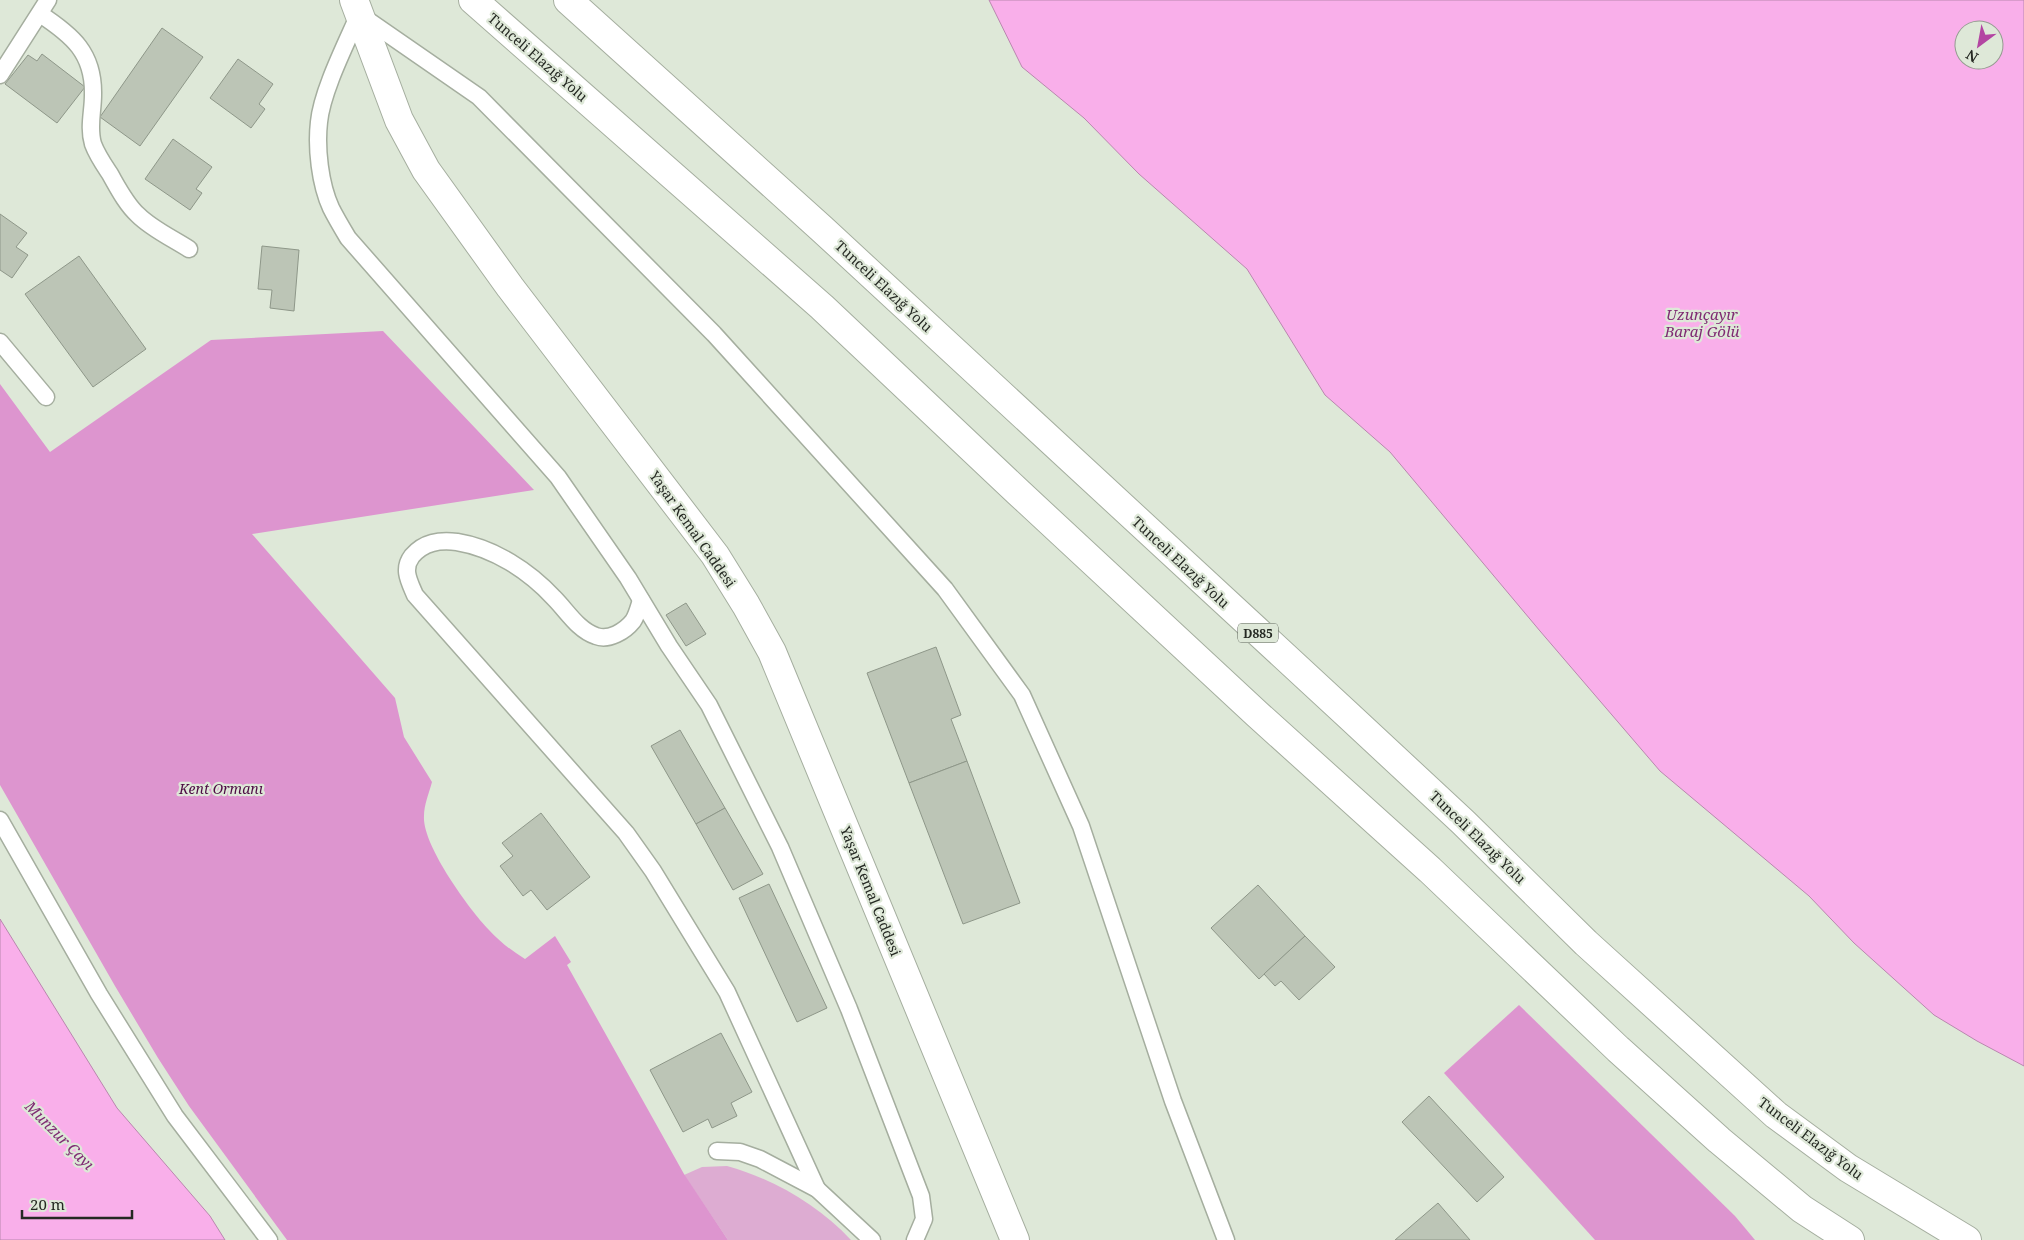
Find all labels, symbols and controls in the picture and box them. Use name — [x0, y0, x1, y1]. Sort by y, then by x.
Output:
street label: Tunceli Elazığ Yolu — [484, 8, 592, 106]
north arrow — [1954, 20, 2004, 70]
text: N — [1962, 45, 1982, 67]
street label: Tunceli Elazığ Yolu — [831, 236, 937, 336]
water label: Uzunçayır Baraj Gölü — [1663, 304, 1740, 341]
street label: Yaşar Kemal Caddesi — [645, 466, 741, 592]
street label: Tunceli Elazığ Yolu — [1128, 512, 1234, 612]
road number: D885 — [1238, 624, 1278, 642]
park label: Kent Ormanı — [178, 779, 264, 798]
street label: Tunceli Elazığ Yolu — [1426, 786, 1530, 888]
street label: Yaşar Kemal Caddesi — [836, 822, 906, 959]
street label: Tunceli Elazığ Yolu — [1755, 1092, 1867, 1184]
water label: Munzur Çayı — [20, 1095, 99, 1174]
scale bar — [22, 1188, 132, 1220]
text: 20 m — [30, 1194, 65, 1214]

